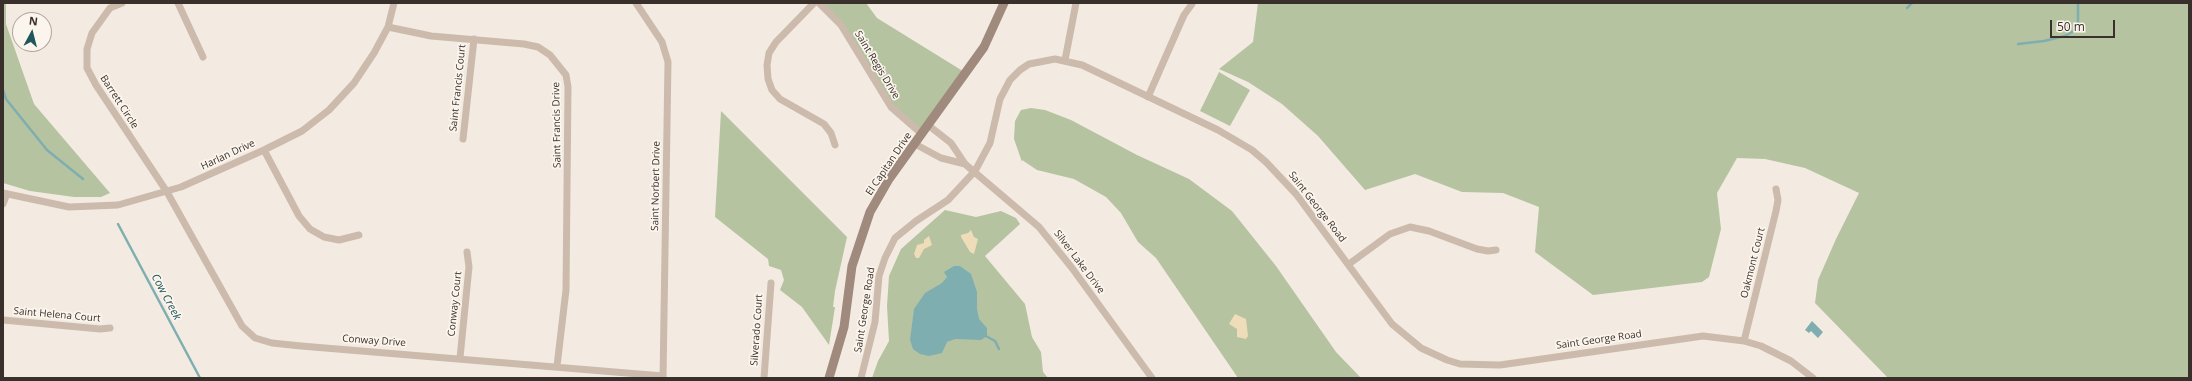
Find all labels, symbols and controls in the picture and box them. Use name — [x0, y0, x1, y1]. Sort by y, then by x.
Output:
north arrow — [12, 12, 52, 52]
scale bar — [2052, 12, 2117, 38]
text: N — [28, 13, 39, 29]
text: 50 m — [2057, 18, 2085, 35]
street label: Saint Regis Drive — [852, 29, 902, 101]
street label: Saint Francis Court — [447, 44, 469, 132]
street label: Barrett Circle — [97, 73, 141, 131]
street label: Saint Francis Drive — [550, 82, 564, 168]
street label: El Capitan Drive — [863, 130, 915, 198]
street label: Harlan Drive — [199, 137, 257, 173]
street label: Saint Norbert Drive — [649, 141, 663, 231]
street label: Saint George Road — [1286, 169, 1348, 245]
street label: Oakmont Court — [1738, 226, 1768, 300]
street label: Silver Lake Drive — [1051, 228, 1107, 296]
street label: Saint George Road — [852, 266, 878, 354]
street label: Conway Court — [446, 271, 464, 337]
water label: Cow Creek — [148, 272, 184, 322]
street label: Silverado Court — [749, 294, 765, 366]
street label: Saint Helena Court — [13, 305, 101, 325]
street label: Saint George Road — [1555, 328, 1643, 352]
street label: Conway Drive — [342, 333, 406, 349]

